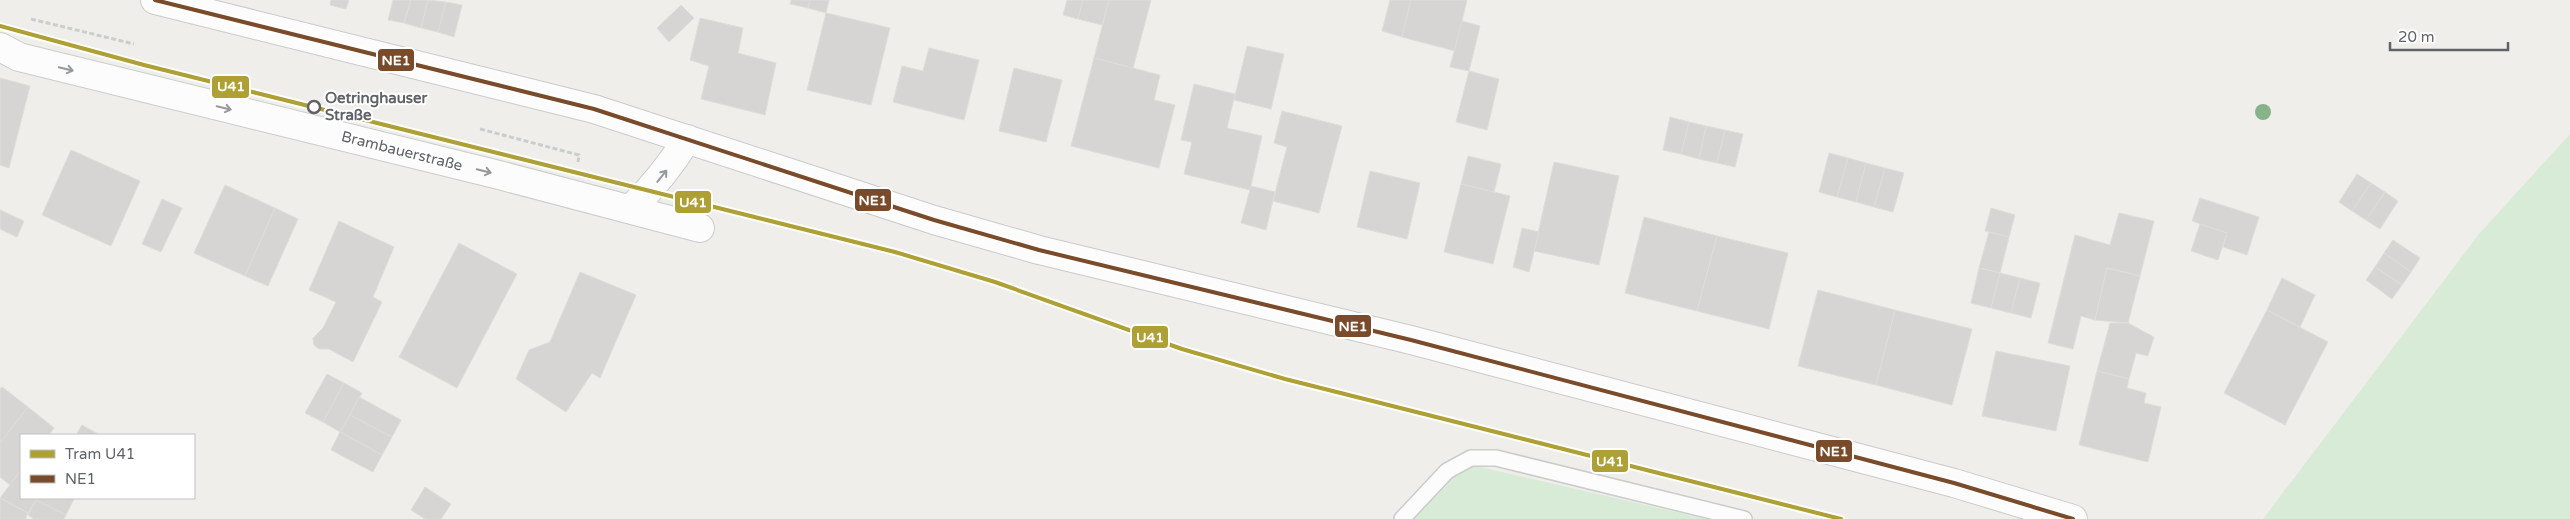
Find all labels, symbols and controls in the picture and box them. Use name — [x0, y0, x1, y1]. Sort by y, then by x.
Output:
scale bar — [2390, 20, 2508, 52]
text: 20 m — [2398, 28, 2435, 46]
line badge: NE1 — [377, 48, 415, 72]
text: NE1 — [382, 52, 410, 69]
one-way arrow — [58, 65, 74, 74]
line badge: U41 — [211, 75, 250, 99]
text: U41 — [217, 78, 245, 95]
place label: Oetringhauser Straße — [325, 89, 428, 124]
marker: Oetringhauser Straße — [307, 100, 321, 114]
one-way arrow — [215, 104, 231, 113]
street label: Brambauerstraße — [340, 127, 464, 175]
one-way arrow — [475, 167, 491, 176]
one-way arrow — [657, 170, 668, 183]
line badge: NE1 — [854, 188, 892, 212]
line badge: U41 — [674, 190, 712, 214]
text: NE1 — [859, 192, 887, 209]
text: U41 — [679, 194, 707, 211]
line badge: NE1 — [1334, 314, 1372, 338]
text: NE1 — [1339, 318, 1367, 335]
line badge: U41 — [1131, 325, 1169, 349]
text: U41 — [1136, 329, 1164, 346]
legend — [20, 434, 195, 499]
line badge: NE1 — [1815, 439, 1853, 463]
text: NE1 — [1820, 443, 1848, 460]
text: Tram U41 — [65, 445, 135, 463]
line badge: U41 — [1591, 449, 1629, 473]
text: U41 — [1596, 453, 1624, 470]
text: NE1 — [65, 470, 96, 488]

